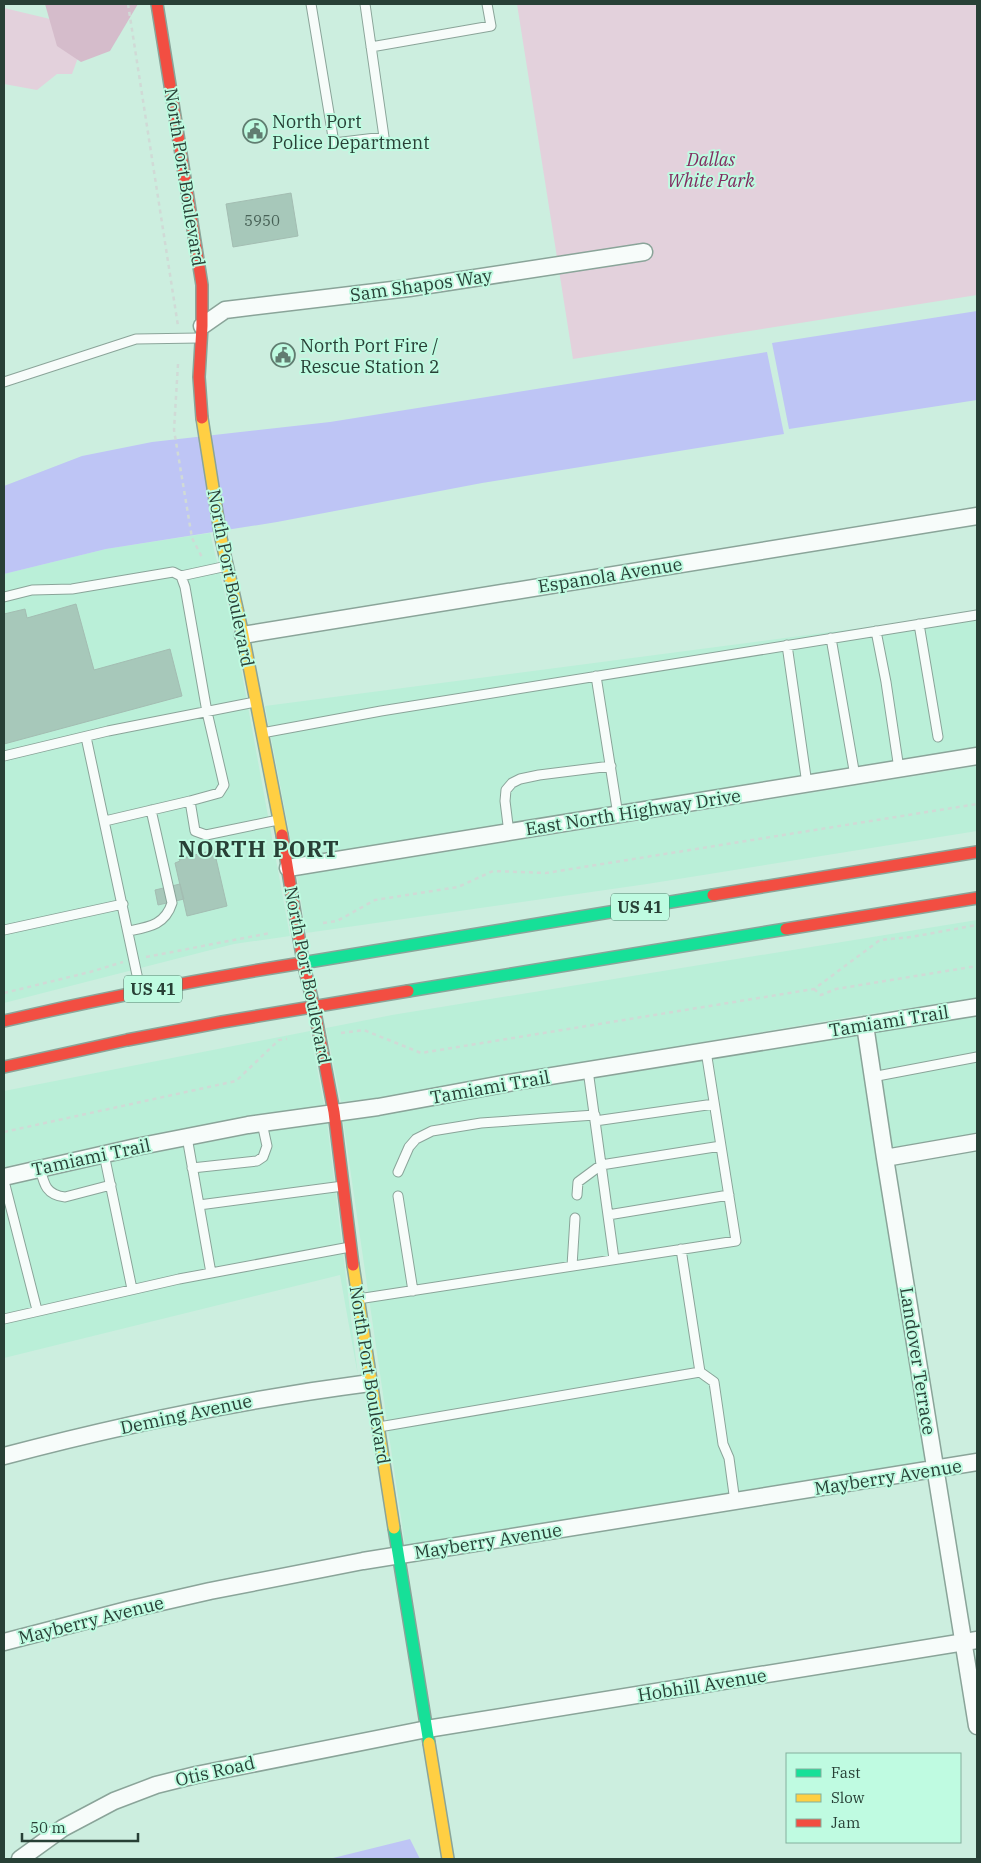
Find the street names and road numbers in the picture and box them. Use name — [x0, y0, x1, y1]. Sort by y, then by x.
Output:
street label: North Port Boulevard — [160, 86, 210, 268]
street label: Sam Shapos Way — [348, 264, 494, 306]
street label: North Port Boulevard — [203, 487, 259, 669]
street label: Espanola Avenue — [536, 552, 684, 598]
street label: East North Highway Drive — [524, 784, 742, 840]
street label: North Port Boulevard — [280, 884, 336, 1066]
road number: US 41 — [611, 894, 669, 920]
road number: US 41 — [124, 976, 182, 1002]
street label: Tamiami Trail — [828, 1000, 950, 1042]
street label: Tamiami Trail — [428, 1065, 552, 1109]
street label: Tamiami Trail — [30, 1133, 152, 1181]
street label: North Port Boulevard — [345, 1284, 395, 1466]
street label: Landover Terrace — [895, 1285, 941, 1437]
street label: Deming Avenue — [118, 1389, 254, 1439]
street label: Mayberry Avenue — [813, 1454, 963, 1500]
street label: Mayberry Avenue — [413, 1518, 563, 1564]
street label: Mayberry Avenue — [16, 1591, 166, 1649]
street label: Hobhill Avenue — [636, 1663, 768, 1707]
street label: Otis Road — [173, 1751, 257, 1791]

